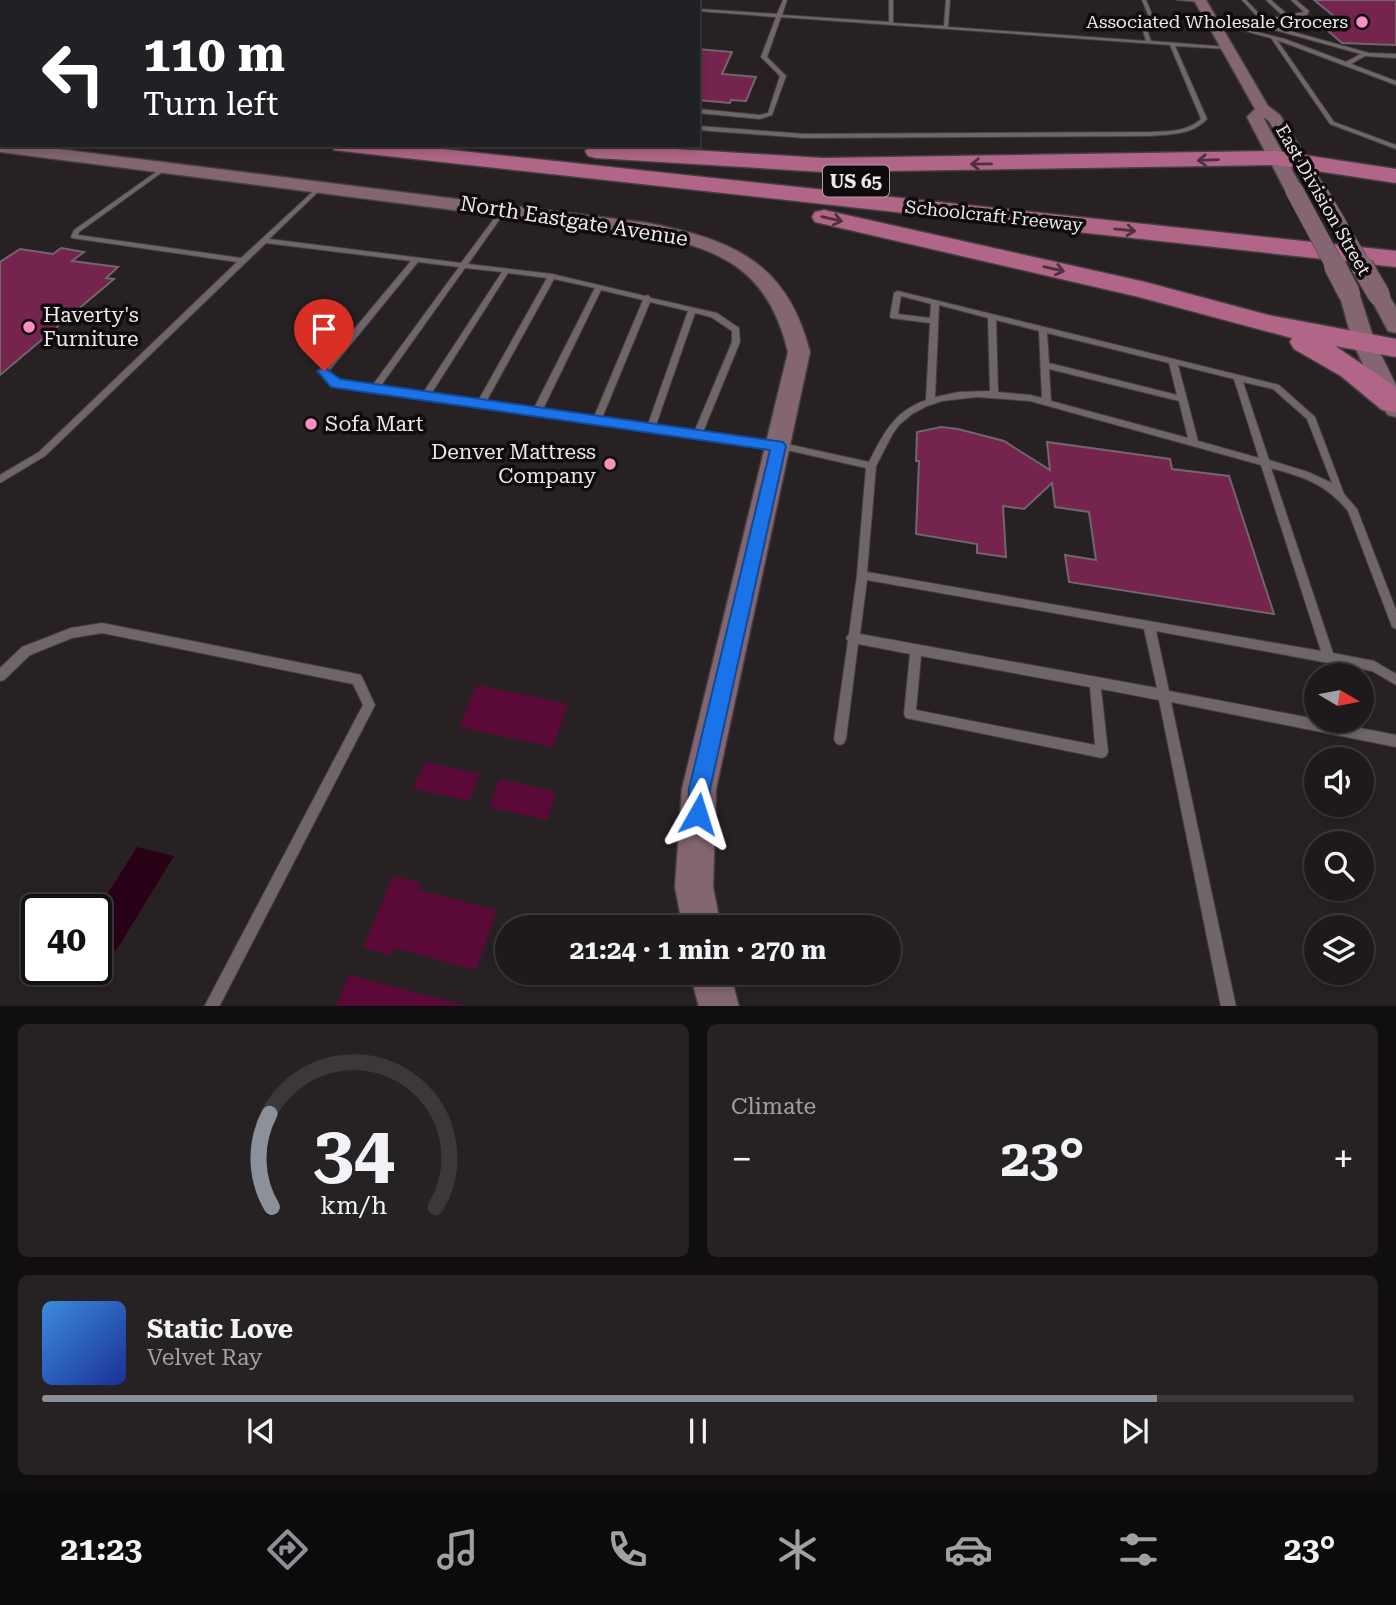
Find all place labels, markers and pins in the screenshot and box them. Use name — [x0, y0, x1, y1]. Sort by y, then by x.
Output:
place label: Associated Wholesale Grocers — [1086, 11, 1348, 32]
marker: Associated Wholesale Grocers — [1354, 14, 1370, 30]
pin — [294, 299, 354, 371]
place label: Haverty's Furniture — [43, 303, 139, 351]
marker: Haverty's Furniture — [21, 319, 37, 335]
place label: Sofa Mart — [325, 412, 424, 436]
marker: Sofa Mart — [303, 416, 319, 432]
place label: Denver Mattress Company — [431, 440, 597, 488]
marker: Denver Mattress Company — [602, 456, 618, 472]

